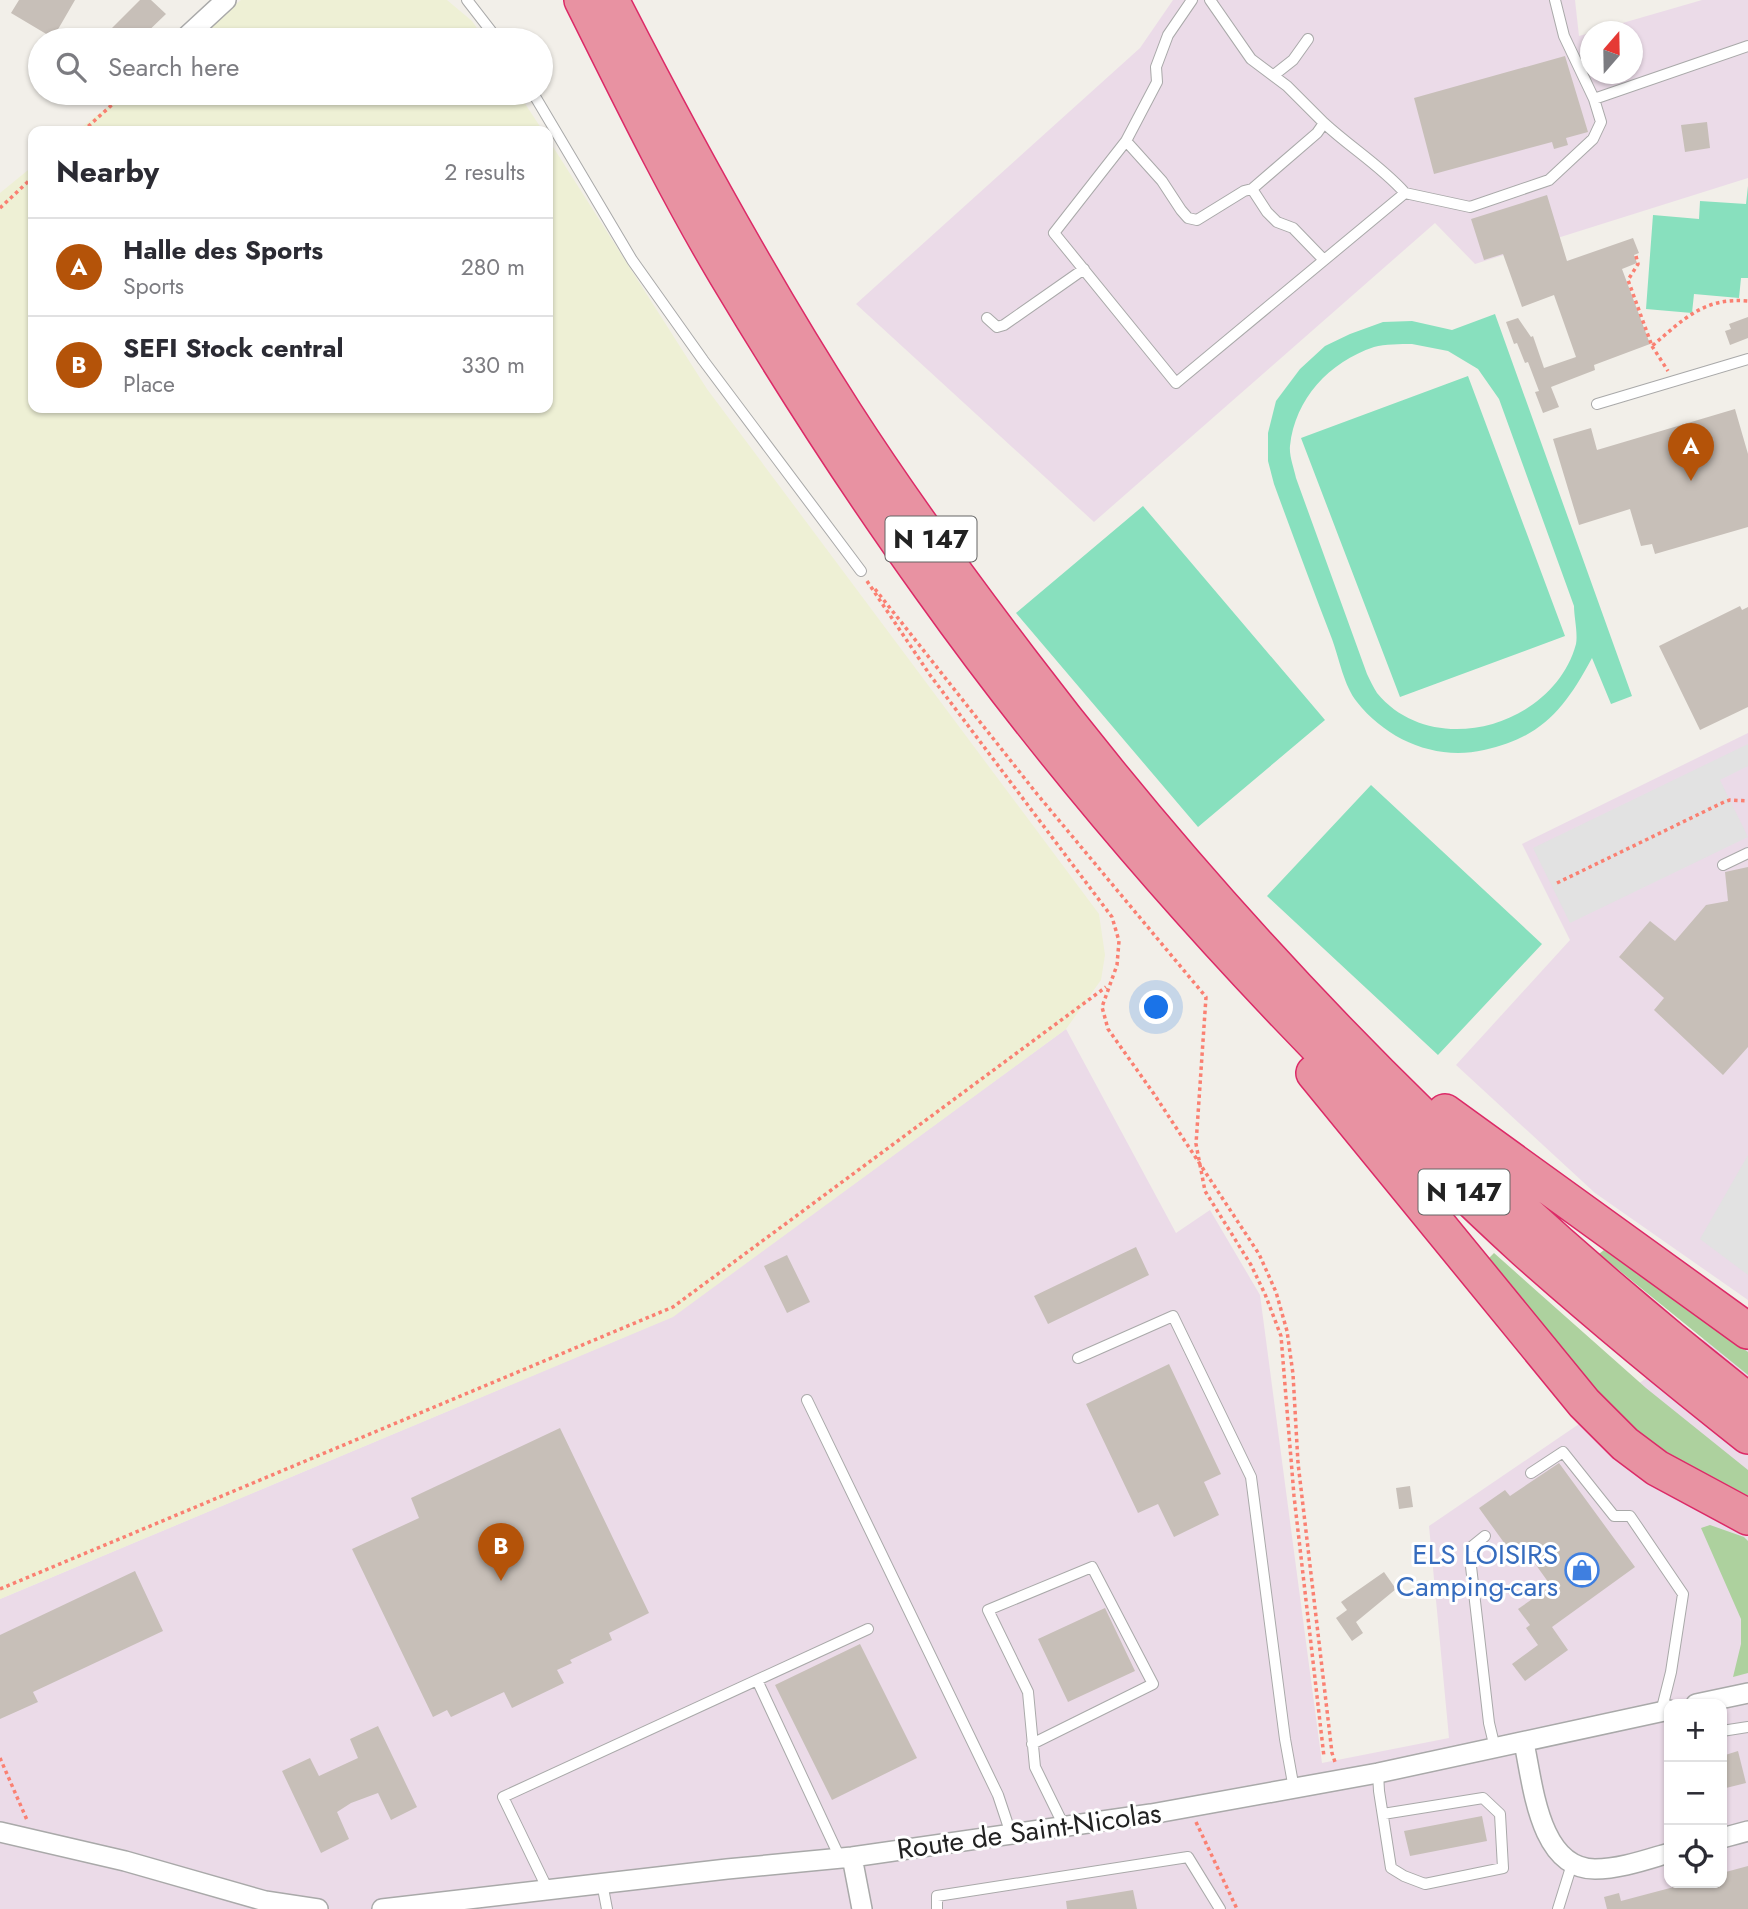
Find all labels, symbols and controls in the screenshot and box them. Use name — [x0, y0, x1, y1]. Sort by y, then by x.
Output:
north arrow — [1580, 21, 1643, 84]
search box — [28, 28, 553, 105]
icon: search — [52, 48, 90, 86]
text: Search here — [108, 48, 240, 86]
text: Nearby — [56, 150, 159, 193]
text: 2 results — [444, 155, 525, 189]
text: Halle des Sports — [123, 231, 323, 269]
text: A — [71, 250, 87, 284]
text: 280 m — [461, 250, 525, 284]
text: Sports — [123, 269, 184, 303]
text: SEFI Stock central — [123, 329, 344, 367]
text: B — [71, 348, 87, 382]
text: 330 m — [461, 348, 525, 382]
text: Place — [123, 367, 175, 401]
pin: A — [1668, 423, 1714, 481]
road number: N 147 — [886, 516, 976, 562]
your location — [1139, 990, 1173, 1024]
road number: N 147 — [1418, 1170, 1510, 1214]
pin: B — [478, 1523, 524, 1581]
place label: ELS LOISIRS Camping-cars — [1396, 1534, 1558, 1607]
shop icon: ELS LOISIRS Camping-cars — [1563, 1551, 1601, 1589]
map controls — [1664, 1699, 1727, 1888]
button: + — [1664, 1699, 1727, 1762]
button: − — [1664, 1762, 1727, 1825]
street label: Route de Saint-Nicolas — [894, 1792, 1164, 1870]
button: locate — [1664, 1825, 1727, 1888]

